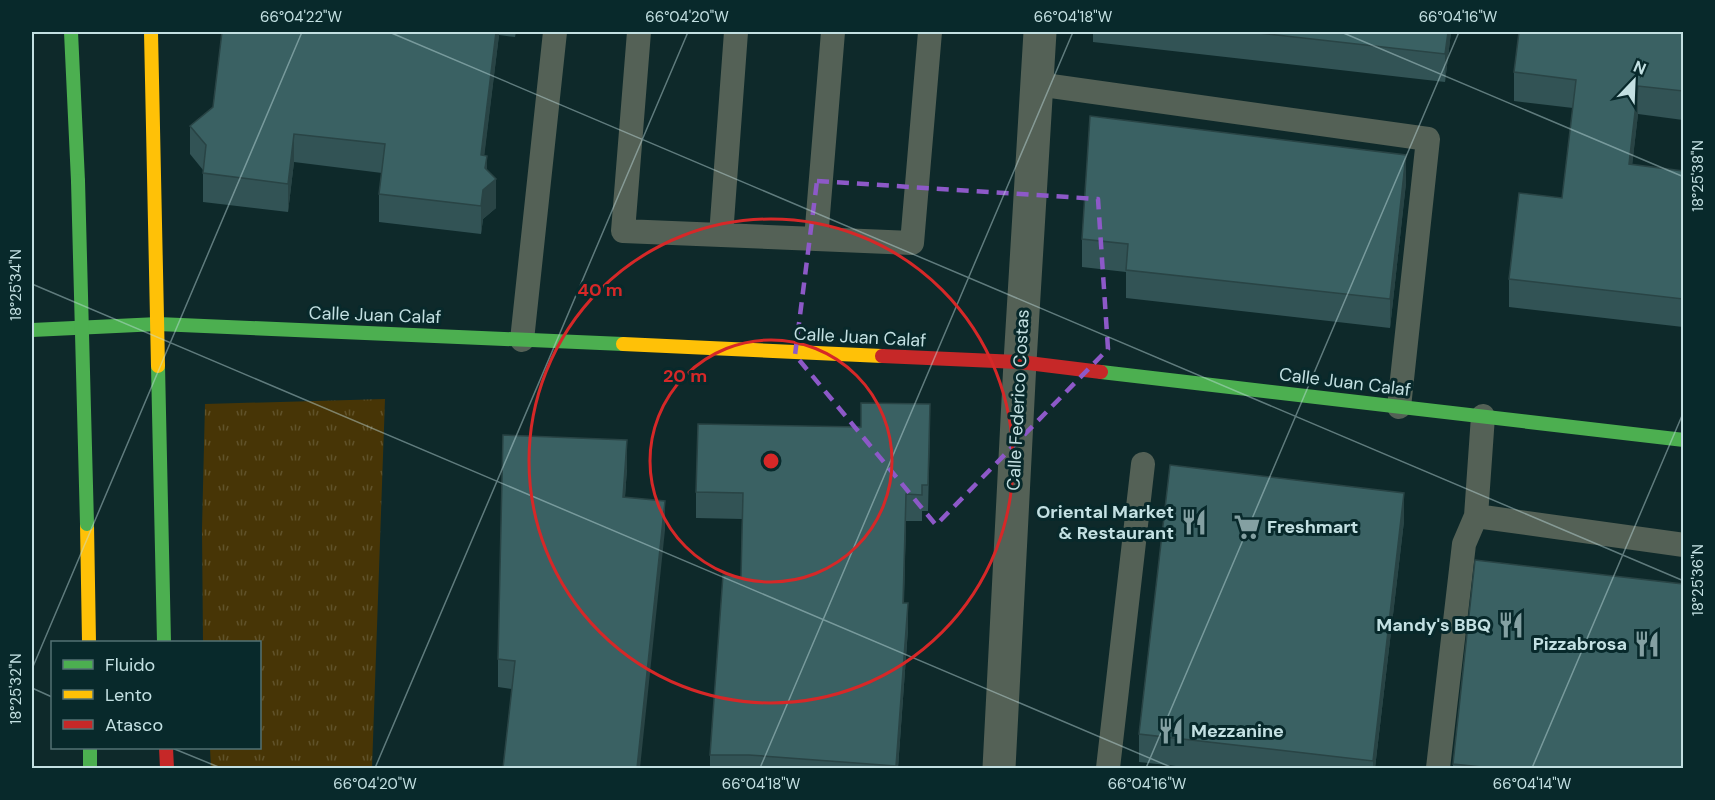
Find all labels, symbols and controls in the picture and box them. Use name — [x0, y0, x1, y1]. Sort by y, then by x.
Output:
text: 66°04'22"W — [260, 7, 342, 27]
text: 66°04'20"W — [645, 7, 729, 27]
text: 66°04'18"W — [1034, 7, 1113, 27]
text: 66°04'16"W — [1419, 7, 1498, 27]
north arrow — [1604, 51, 1664, 111]
text: N — [1630, 56, 1649, 80]
text: 18°25'38"N — [1688, 140, 1708, 212]
text: 18°25'34"N — [6, 249, 26, 321]
text: 40 m — [577, 278, 623, 302]
street label: Calle Juan Calaf — [308, 301, 442, 329]
street label: Calle Federico Costas — [1001, 309, 1035, 491]
street label: Calle Juan Calaf — [793, 322, 927, 352]
street label: Calle Juan Calaf — [1278, 362, 1412, 402]
text: 20 m — [663, 364, 707, 388]
centre of rings — [761, 451, 781, 471]
place label: Oriental Market & Restaurant — [1036, 500, 1174, 545]
restaurant icon: Oriental Market & Restaurant — [1179, 507, 1209, 537]
supermarket icon: Freshmart — [1232, 512, 1262, 542]
place label: Freshmart — [1267, 515, 1358, 539]
text: 18°25'36"N — [1688, 544, 1708, 616]
restaurant icon: Mandy's BBQ — [1496, 610, 1526, 640]
place label: Mandy's BBQ — [1376, 613, 1491, 637]
restaurant icon: Pizzabrosa — [1632, 629, 1662, 659]
place label: Pizzabrosa — [1533, 632, 1627, 656]
legend — [51, 641, 261, 749]
text: 18°25'32"N — [6, 653, 26, 725]
text: Fluido — [105, 653, 155, 677]
text: Lento — [105, 683, 152, 707]
text: Atasco — [105, 713, 163, 737]
restaurant icon: Mezzanine — [1156, 716, 1186, 746]
place label: Mezzanine — [1191, 719, 1284, 743]
text: 66°04'20"W — [333, 774, 417, 794]
text: 66°04'18"W — [722, 774, 801, 794]
text: 66°04'16"W — [1108, 774, 1187, 794]
text: 66°04'14"W — [1493, 774, 1572, 794]

